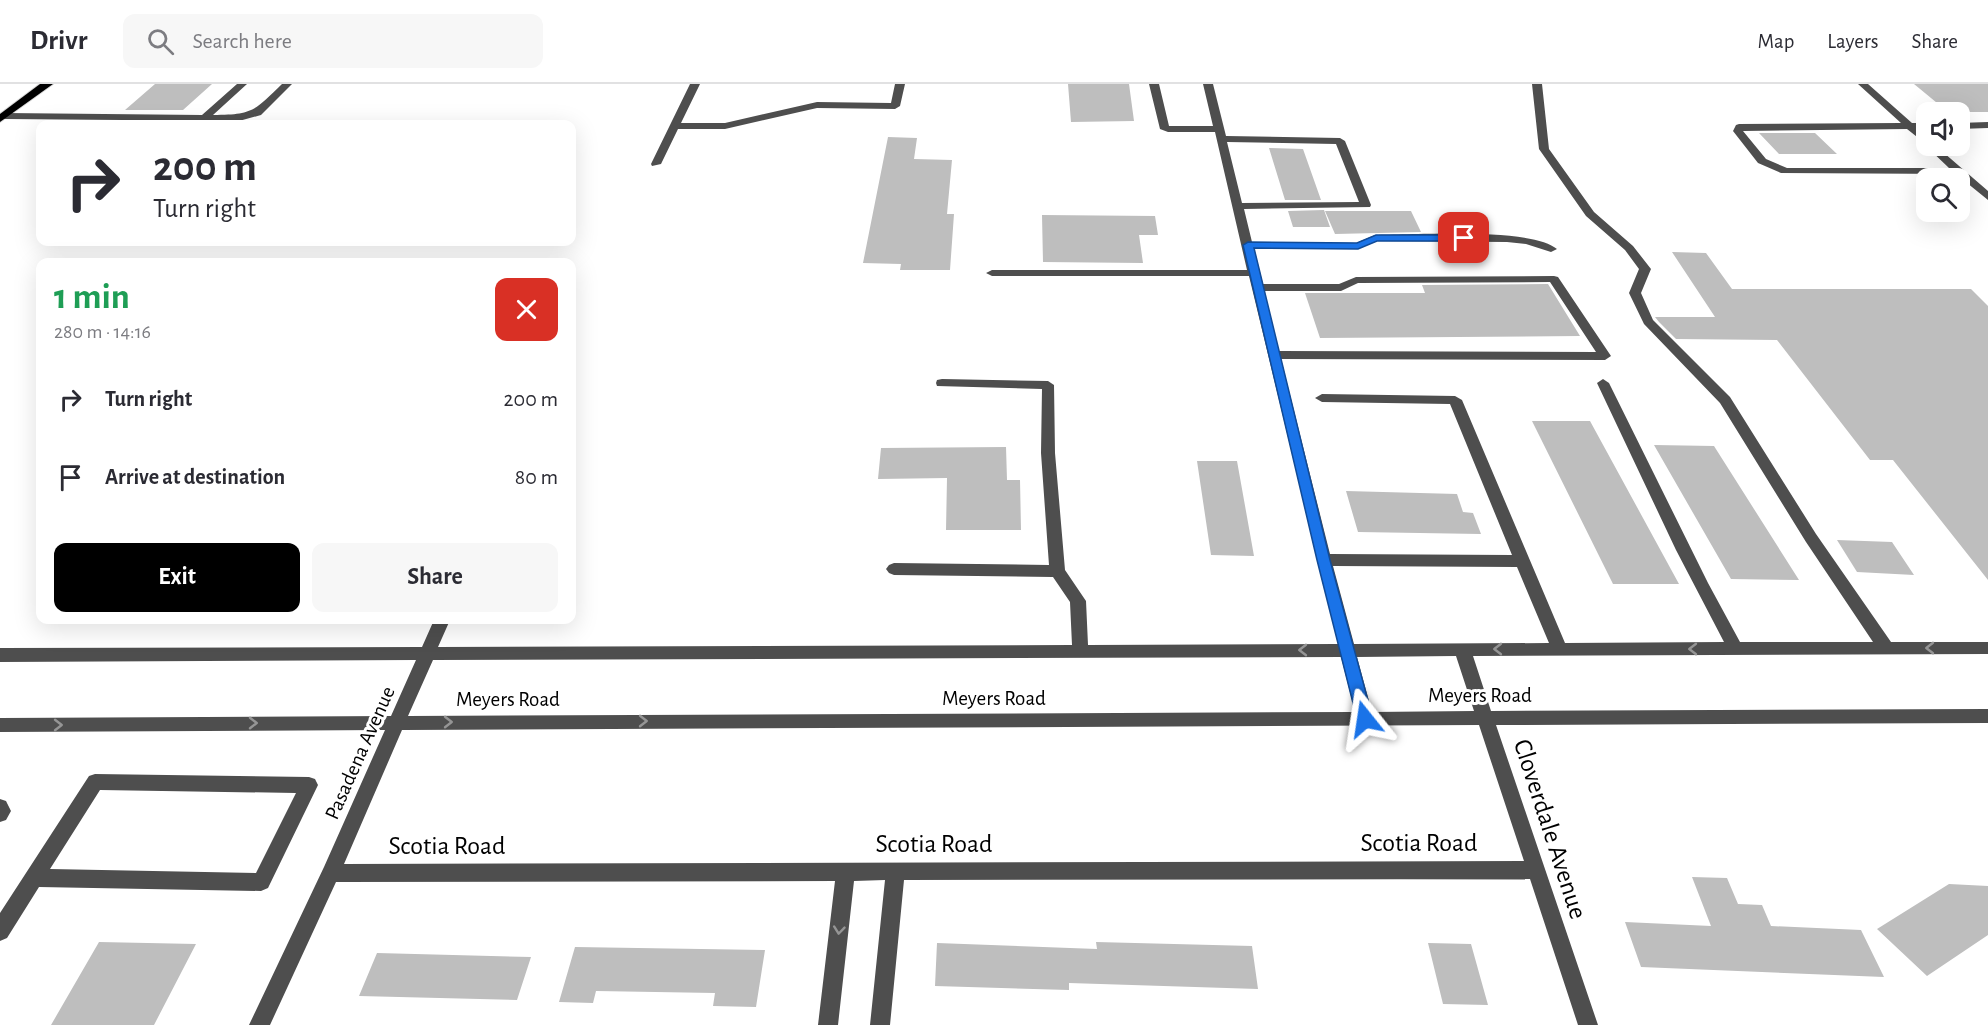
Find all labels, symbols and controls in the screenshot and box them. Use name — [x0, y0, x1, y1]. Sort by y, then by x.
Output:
search box — [123, 14, 543, 68]
icon: search — [144, 25, 177, 58]
text: Drivr — [30, 27, 87, 55]
text: Search here — [192, 30, 292, 52]
text: Map — [1758, 31, 1794, 52]
text: Layers — [1827, 31, 1878, 52]
text: Share — [1911, 31, 1958, 52]
map controls — [1916, 102, 1970, 222]
button: sound — [1916, 102, 1970, 156]
icon: right — [54, 144, 132, 222]
text: 200 m — [153, 146, 257, 188]
button: search — [1916, 168, 1970, 222]
text: Turn right — [153, 195, 256, 222]
pin — [1438, 212, 1489, 263]
icon: arrive — [1447, 221, 1480, 254]
button: close — [495, 278, 558, 341]
text: 1 min — [54, 279, 130, 315]
text: 280 m · 14:16 — [54, 322, 151, 342]
icon: right — [54, 383, 87, 416]
text: Turn right — [105, 388, 192, 410]
text: 200 m — [504, 388, 558, 410]
icon: arrive — [54, 461, 87, 494]
text: Arrive at destination — [105, 466, 285, 488]
text: 80 m — [515, 466, 558, 488]
button: Exit — [54, 543, 300, 612]
button: Share — [312, 543, 558, 612]
one-way arrow — [1925, 642, 1934, 654]
one-way arrow — [1493, 643, 1502, 655]
one-way arrow — [1688, 643, 1697, 655]
one-way arrow — [1298, 644, 1307, 656]
street label: Pasadena Avenue — [321, 683, 399, 823]
street label: Meyers Road — [1428, 685, 1532, 706]
position arrow — [1333, 687, 1397, 751]
street label: Meyers Road — [942, 688, 1046, 709]
street label: Meyers Road — [456, 689, 560, 710]
one-way arrow — [639, 715, 648, 727]
one-way arrow — [444, 716, 453, 728]
one-way arrow — [249, 717, 258, 729]
one-way arrow — [54, 719, 63, 731]
street label: Cloverdale Avenue — [1509, 736, 1591, 922]
street label: Scotia Road — [1360, 830, 1478, 856]
street label: Scotia Road — [875, 831, 993, 857]
street label: Scotia Road — [388, 833, 506, 859]
one-way arrow — [833, 925, 846, 934]

